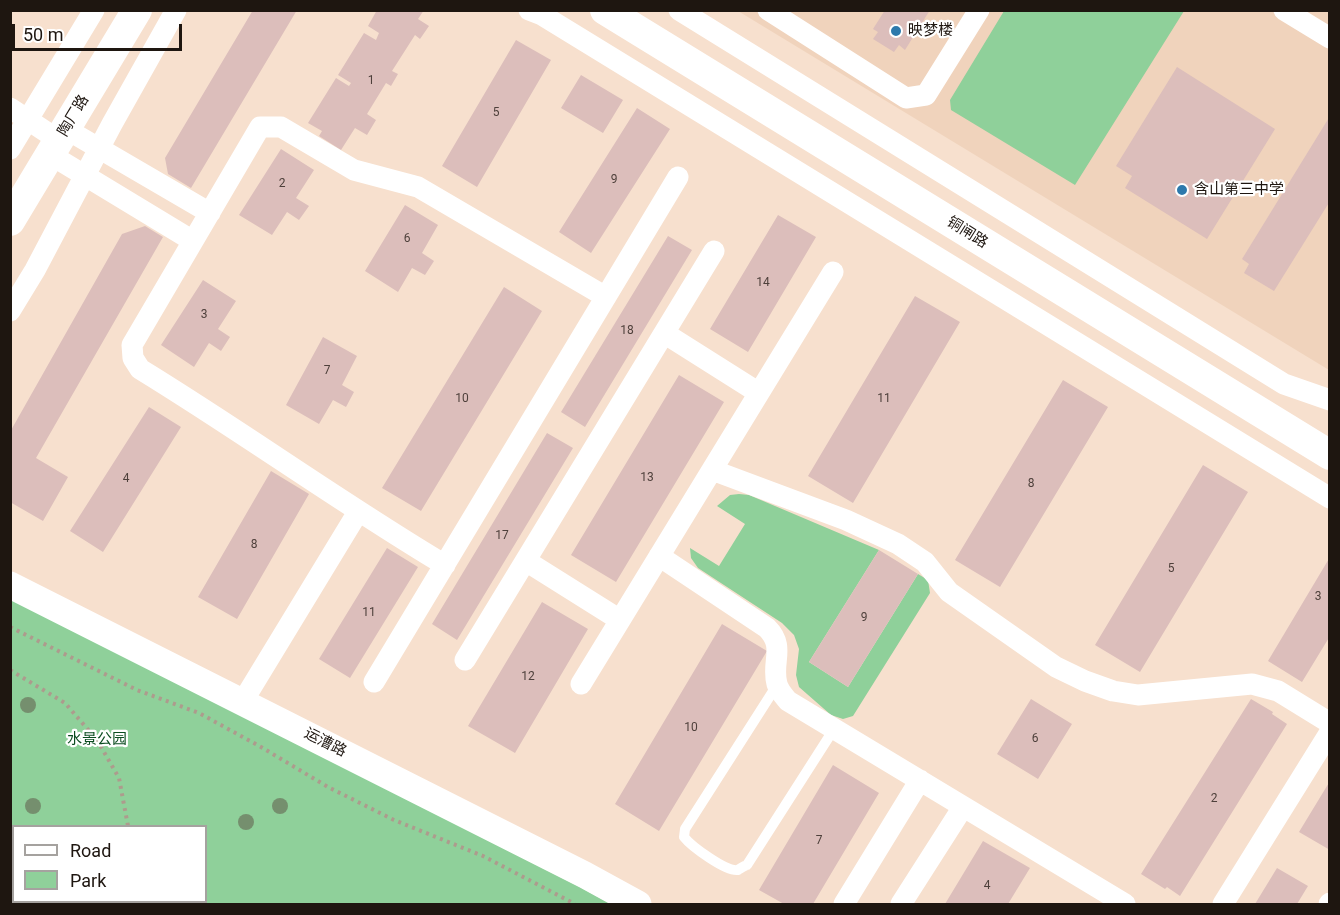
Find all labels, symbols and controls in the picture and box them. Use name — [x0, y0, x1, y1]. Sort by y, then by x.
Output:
scale bar — [15, 12, 184, 50]
place label: 映梦楼 — [908, 22, 953, 40]
text: 50 m — [23, 24, 63, 45]
marker: 映梦楼 — [889, 24, 903, 38]
house number: 1 — [368, 74, 374, 88]
street label: 陶厂路 — [55, 92, 93, 140]
house number: 5 — [493, 106, 499, 120]
house number: 9 — [611, 173, 617, 187]
house number: 2 — [279, 177, 285, 191]
place label: 含山第三中学 — [1194, 181, 1284, 199]
marker: 含山第三中学 — [1175, 183, 1189, 197]
street label: 铜闸路 — [943, 213, 991, 253]
house number: 6 — [404, 232, 410, 246]
house number: 14 — [756, 276, 770, 290]
house number: 3 — [201, 308, 207, 322]
house number: 18 — [620, 324, 634, 338]
house number: 7 — [324, 364, 330, 378]
house number: 10 — [455, 392, 469, 406]
house number: 11 — [877, 392, 891, 406]
house number: 13 — [640, 471, 654, 485]
house number: 4 — [123, 472, 129, 486]
house number: 8 — [1028, 477, 1034, 491]
house number: 17 — [495, 529, 509, 543]
house number: 8 — [251, 538, 257, 552]
house number: 5 — [1168, 562, 1174, 576]
house number: 3 — [1315, 590, 1321, 604]
house number: 11 — [362, 606, 376, 620]
house number: 9 — [861, 611, 867, 625]
house number: 12 — [521, 670, 535, 684]
house number: 10 — [684, 721, 698, 735]
street label: 运漕路 — [301, 725, 349, 761]
park label: 水景公园 — [67, 731, 127, 749]
house number: 6 — [1032, 732, 1038, 746]
house number: 2 — [1211, 792, 1217, 806]
legend — [12, 825, 207, 903]
house number: 7 — [816, 834, 822, 848]
text: Road — [70, 840, 111, 861]
text: Park — [70, 870, 106, 891]
house number: 4 — [984, 879, 990, 893]

